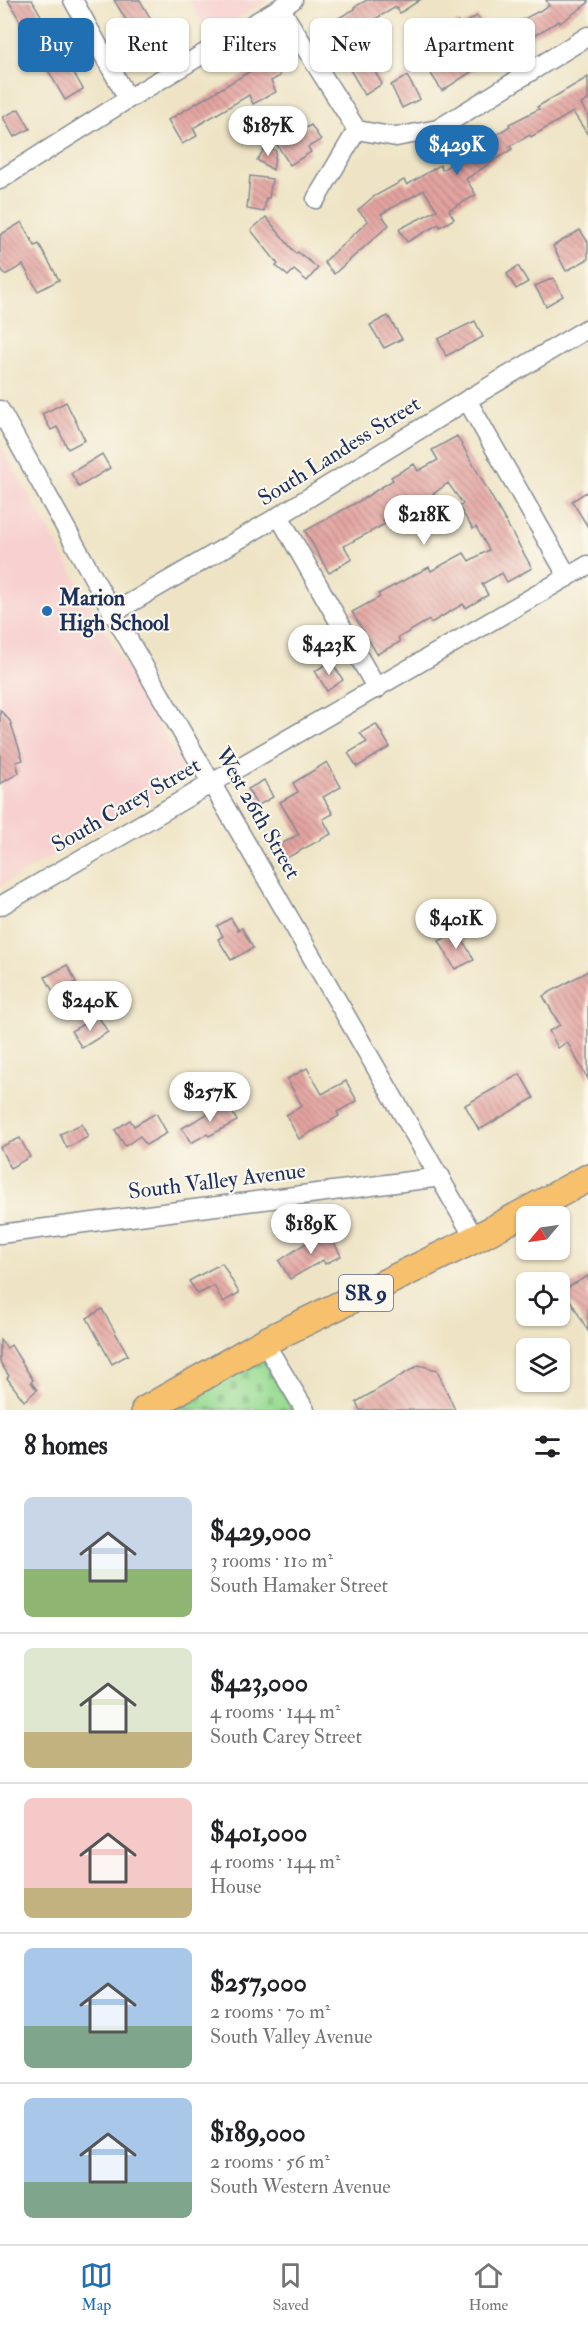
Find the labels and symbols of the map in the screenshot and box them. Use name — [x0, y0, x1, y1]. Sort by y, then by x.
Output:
pin: $187K — [226, 106, 310, 157]
pin: $429K — [415, 125, 499, 176]
street label: South Landess Street — [253, 390, 425, 512]
pin: $218K — [382, 495, 466, 546]
place label: Marion High School — [58, 584, 170, 638]
marker: Marion High School — [40, 604, 54, 618]
pin: $423K — [287, 625, 371, 676]
street label: West 26th Street — [209, 741, 307, 884]
street label: South Carey Street — [47, 751, 205, 859]
pin: $401K — [414, 899, 498, 950]
pin: $240K — [48, 981, 132, 1032]
pin: $257K — [168, 1072, 252, 1123]
street label: South Valley Avenue — [127, 1156, 307, 1206]
pin: $189K — [269, 1204, 353, 1255]
north arrow — [516, 1206, 570, 1260]
road number: SR 9 — [339, 1275, 393, 1311]

